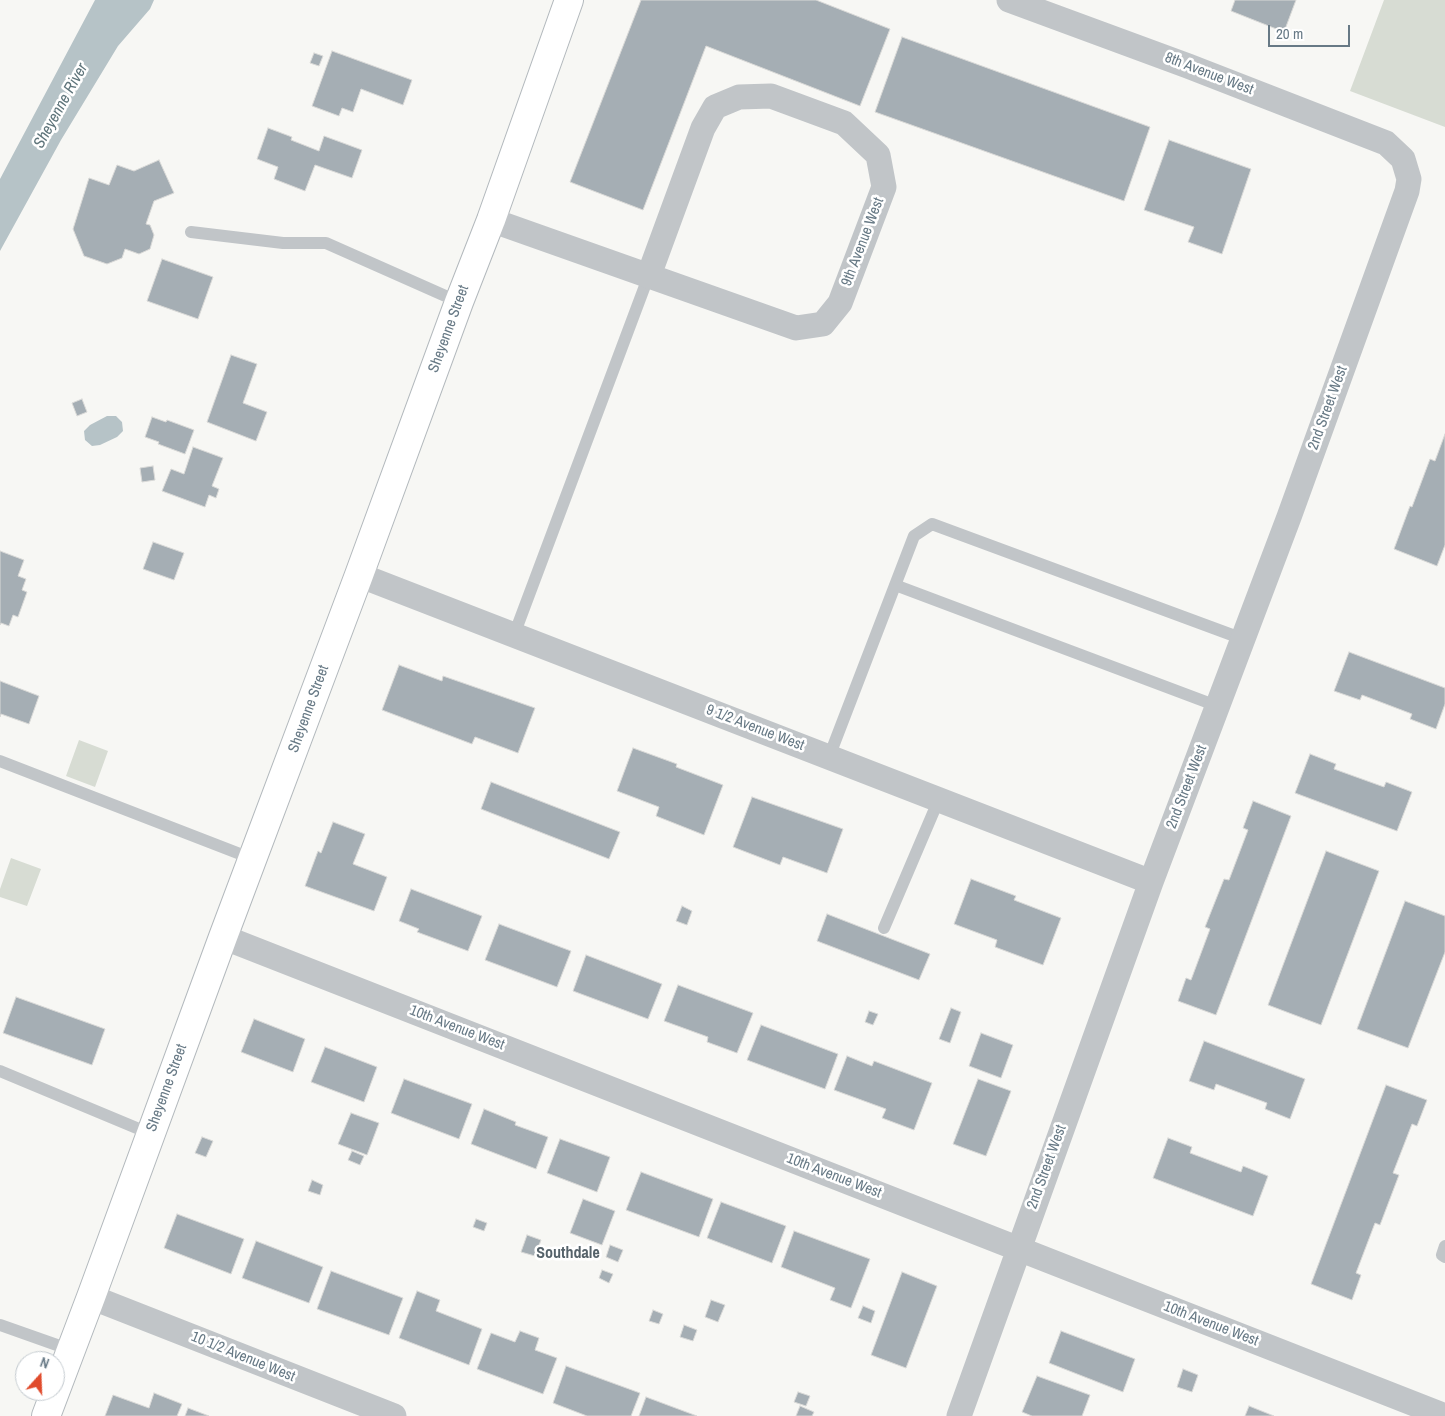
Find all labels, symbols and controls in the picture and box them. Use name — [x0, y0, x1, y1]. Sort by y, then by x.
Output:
scale bar — [1270, 15, 1352, 47]
text: 20 m — [1276, 23, 1303, 44]
street label: 8th Avenue West — [1162, 49, 1256, 99]
water label: Sheyenne River — [30, 60, 92, 152]
street label: 9th Avenue West — [838, 195, 888, 289]
street label: Sheyenne Street — [425, 283, 473, 375]
street label: 2nd Street West — [1304, 364, 1352, 452]
street label: Sheyenne Street — [285, 663, 333, 755]
street label: 9 1/2 Avenue West — [703, 701, 807, 755]
street label: 2nd Street West — [1163, 743, 1211, 831]
street label: 10th Avenue West — [407, 1002, 507, 1054]
street label: Sheyenne Street — [143, 1042, 191, 1134]
street label: 2nd Street West — [1023, 1123, 1071, 1211]
street label: 10th Avenue West — [784, 1150, 884, 1202]
district label: Southdale — [536, 1244, 600, 1264]
street label: 10th Avenue West — [1161, 1298, 1261, 1350]
street label: 10 1/2 Avenue West — [188, 1328, 298, 1386]
north arrow — [15, 1351, 65, 1401]
text: N — [38, 1353, 52, 1373]

